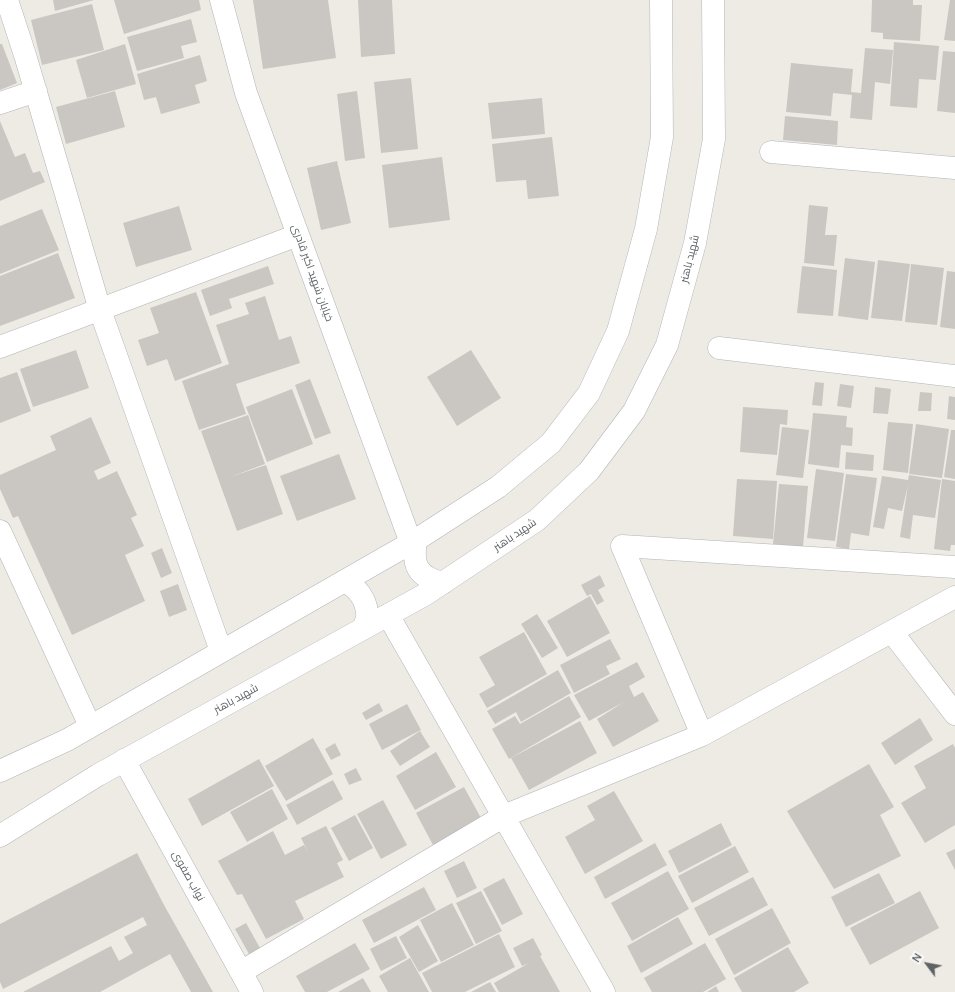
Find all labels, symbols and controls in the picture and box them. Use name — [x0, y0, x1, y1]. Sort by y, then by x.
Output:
street label: خیابان شهید اکبر قادری — [288, 223, 336, 323]
street label: شهید باهنر — [678, 234, 702, 284]
street label: شهید باهنر — [491, 516, 539, 554]
street label: شهید باهنر — [211, 681, 261, 717]
street label: نواب صفوی — [169, 849, 207, 903]
north arrow — [907, 944, 947, 984]
text: N — [908, 950, 925, 965]

